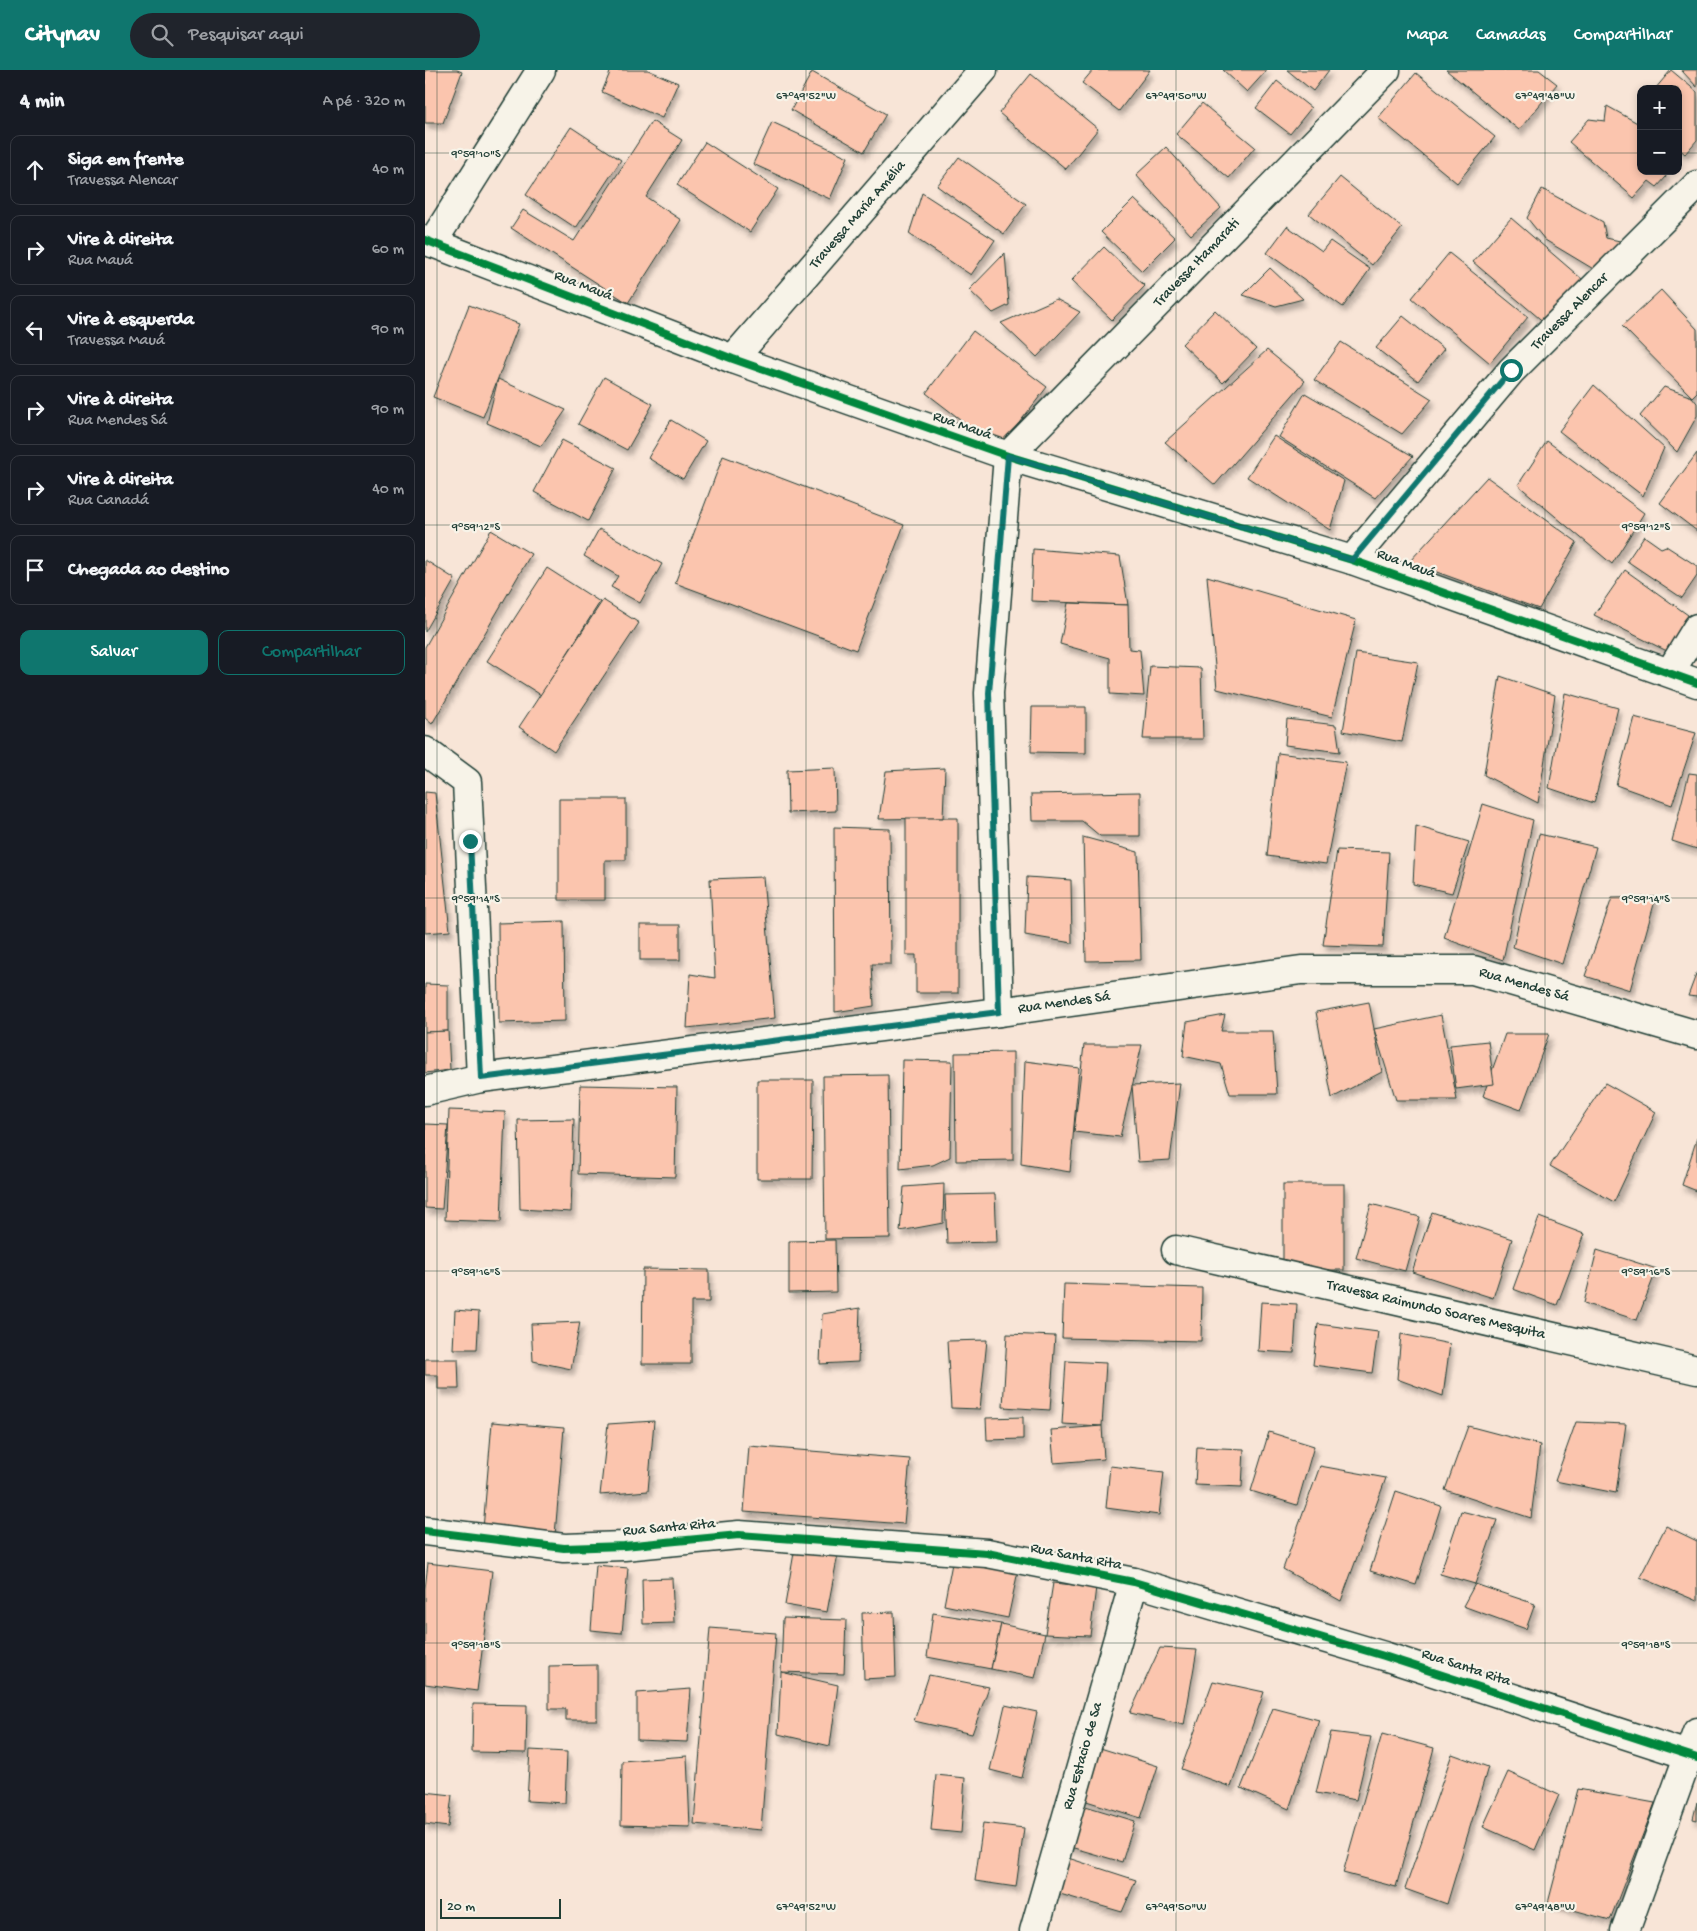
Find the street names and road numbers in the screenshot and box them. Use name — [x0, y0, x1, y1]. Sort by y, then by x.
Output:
street label: Travessa Maria Amélia — [805, 157, 910, 274]
street label: Travessa Itamarati — [1149, 215, 1244, 312]
street label: Rua Mauá — [551, 267, 615, 306]
street label: Travessa Alencar — [1527, 268, 1614, 355]
street label: Rua Mauá — [930, 408, 994, 445]
street label: Rua Mauá — [1374, 545, 1438, 583]
street label: Rua Mendes Sá — [1477, 964, 1572, 1007]
street label: Rua Mendes Sá — [1017, 988, 1112, 1018]
street label: Travessa Raimundo Soares Mesquita — [1324, 1276, 1548, 1344]
street label: Rua Santa Rita — [622, 1515, 717, 1541]
street label: Rua Santa Rita — [1029, 1539, 1124, 1575]
street label: Rua Santa Rita — [1419, 1645, 1514, 1691]
street label: Rua Estacio de Sa — [1059, 1699, 1107, 1812]

